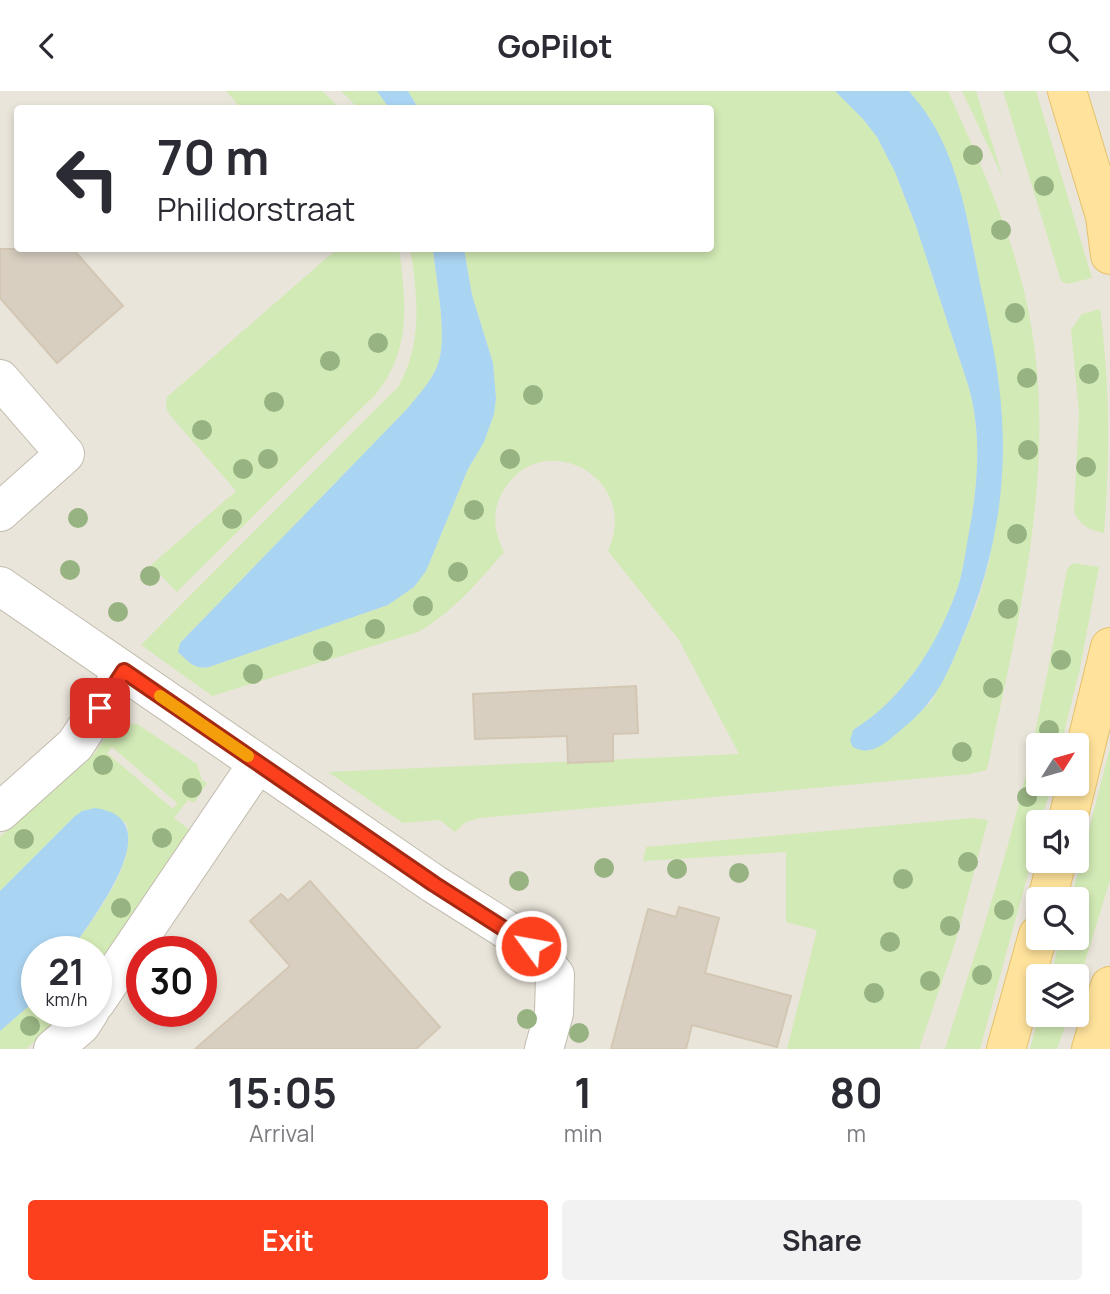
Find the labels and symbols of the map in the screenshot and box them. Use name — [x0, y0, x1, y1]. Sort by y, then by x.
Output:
pin — [70, 678, 130, 738]
north arrow — [1026, 733, 1088, 796]
position arrow — [494, 909, 568, 983]
speed limit sign: 30 — [126, 936, 217, 1027]

